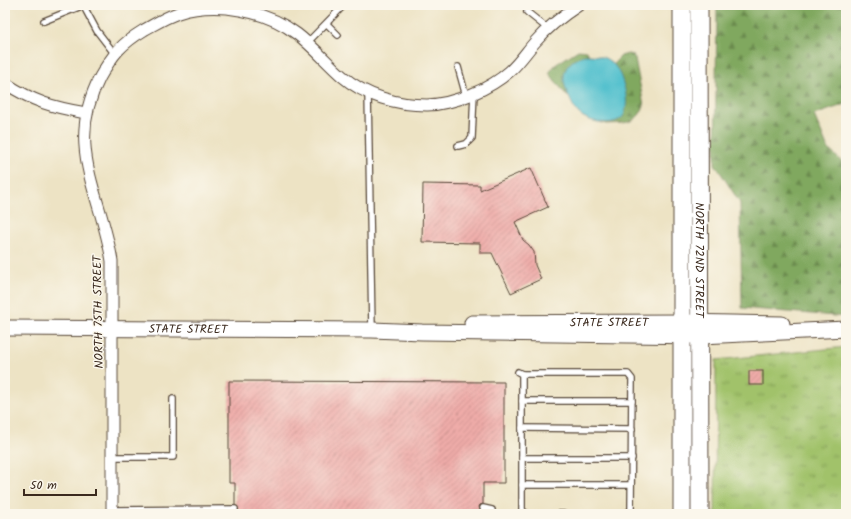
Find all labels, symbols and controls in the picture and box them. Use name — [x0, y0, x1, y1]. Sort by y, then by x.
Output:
street label: NORTH 72ND STREET — [689, 202, 709, 319]
street label: NORTH 75TH STREET — [88, 254, 109, 369]
street label: STATE STREET — [570, 313, 650, 333]
street label: STATE STREET — [149, 320, 229, 339]
scale bar — [24, 471, 96, 497]
text: 50 m — [30, 476, 57, 495]

